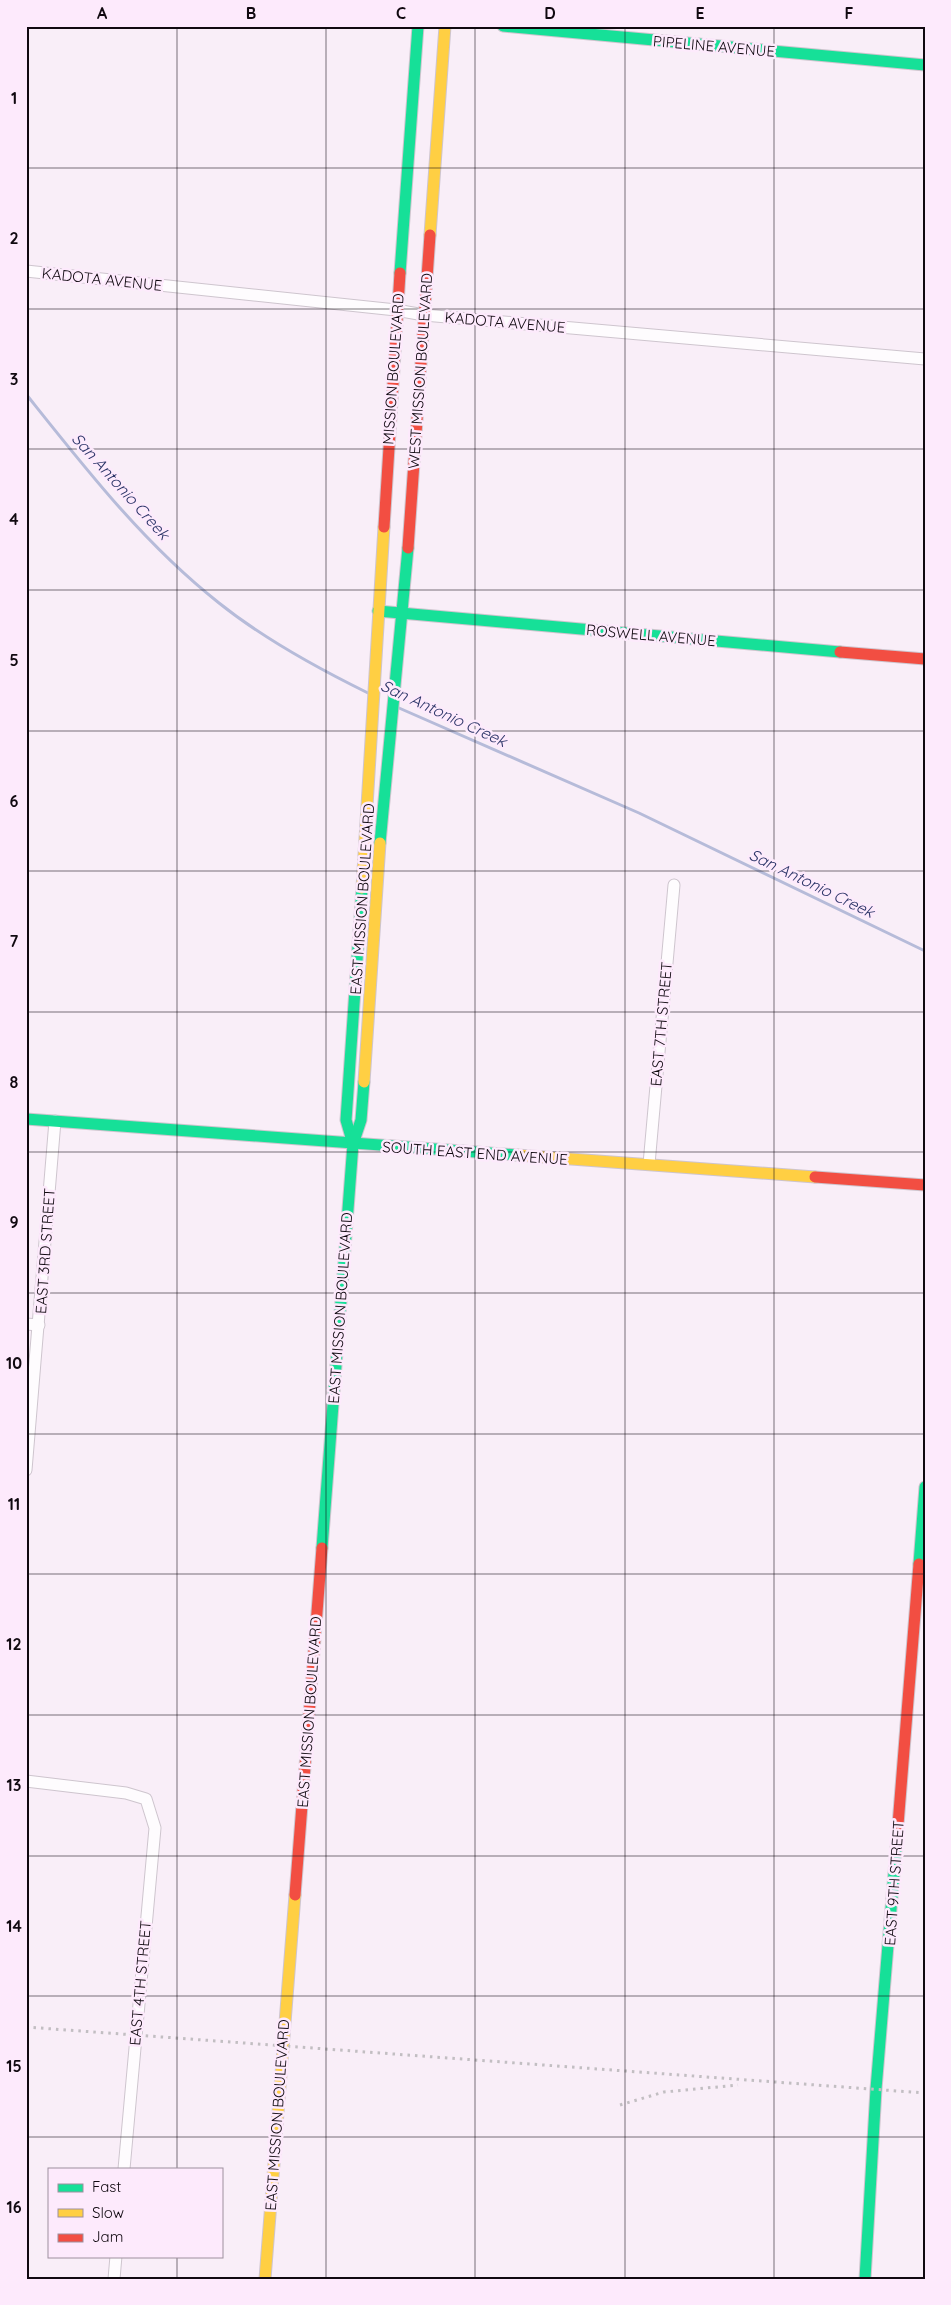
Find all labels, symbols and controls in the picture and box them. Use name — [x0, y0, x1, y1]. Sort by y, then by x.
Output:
text: A — [97, 3, 108, 23]
text: B — [246, 3, 256, 23]
text: C — [396, 3, 406, 23]
text: D — [544, 3, 556, 23]
text: E — [695, 3, 705, 23]
text: F — [845, 3, 854, 23]
street label: PIPELINE AVENUE — [652, 31, 776, 61]
text: 1 — [11, 88, 17, 108]
text: 2 — [9, 228, 19, 248]
street label: KADOTA AVENUE — [41, 263, 163, 295]
street label: WEST MISSION BOULEVARD — [404, 272, 436, 470]
street label: MISSION BOULEVARD — [378, 292, 408, 445]
street label: KADOTA AVENUE — [444, 307, 566, 337]
text: 3 — [10, 369, 18, 389]
water label: San Antonio Creek — [68, 429, 175, 544]
text: 4 — [9, 509, 19, 529]
street label: ROSWELL AVENUE — [585, 620, 717, 650]
text: 5 — [9, 650, 19, 670]
water label: San Antonio Creek — [378, 675, 511, 752]
text: 6 — [10, 791, 19, 811]
street label: EAST MISSION BOULEVARD — [346, 803, 378, 995]
water label: San Antonio Creek — [746, 844, 879, 923]
text: 7 — [10, 931, 19, 951]
street label: EAST 7TH STREET — [646, 961, 676, 1087]
text: 8 — [10, 1072, 19, 1092]
street label: SOUTH EAST END AVENUE — [382, 1137, 568, 1169]
street label: EAST 3RD STREET — [31, 1187, 59, 1315]
text: 9 — [9, 1212, 19, 1232]
street label: EAST MISSION BOULEVARD — [324, 1212, 356, 1404]
text: 10 — [6, 1353, 22, 1373]
text: 11 — [8, 1494, 20, 1514]
street label: EAST MISSION BOULEVARD — [293, 1616, 325, 1808]
text: 12 — [6, 1634, 22, 1654]
text: 13 — [7, 1775, 21, 1795]
street label: EAST 9TH STREET — [880, 1820, 908, 1946]
text: 14 — [6, 1916, 22, 1936]
street label: EAST 4TH STREET — [125, 1920, 155, 2046]
street label: EAST MISSION BOULEVARD — [261, 2019, 293, 2211]
text: 15 — [6, 2056, 22, 2076]
legend — [48, 2168, 222, 2258]
text: Fast — [92, 2177, 121, 2196]
text: 16 — [6, 2197, 22, 2217]
text: Slow — [92, 2203, 124, 2222]
text: Jam — [92, 2227, 123, 2246]

